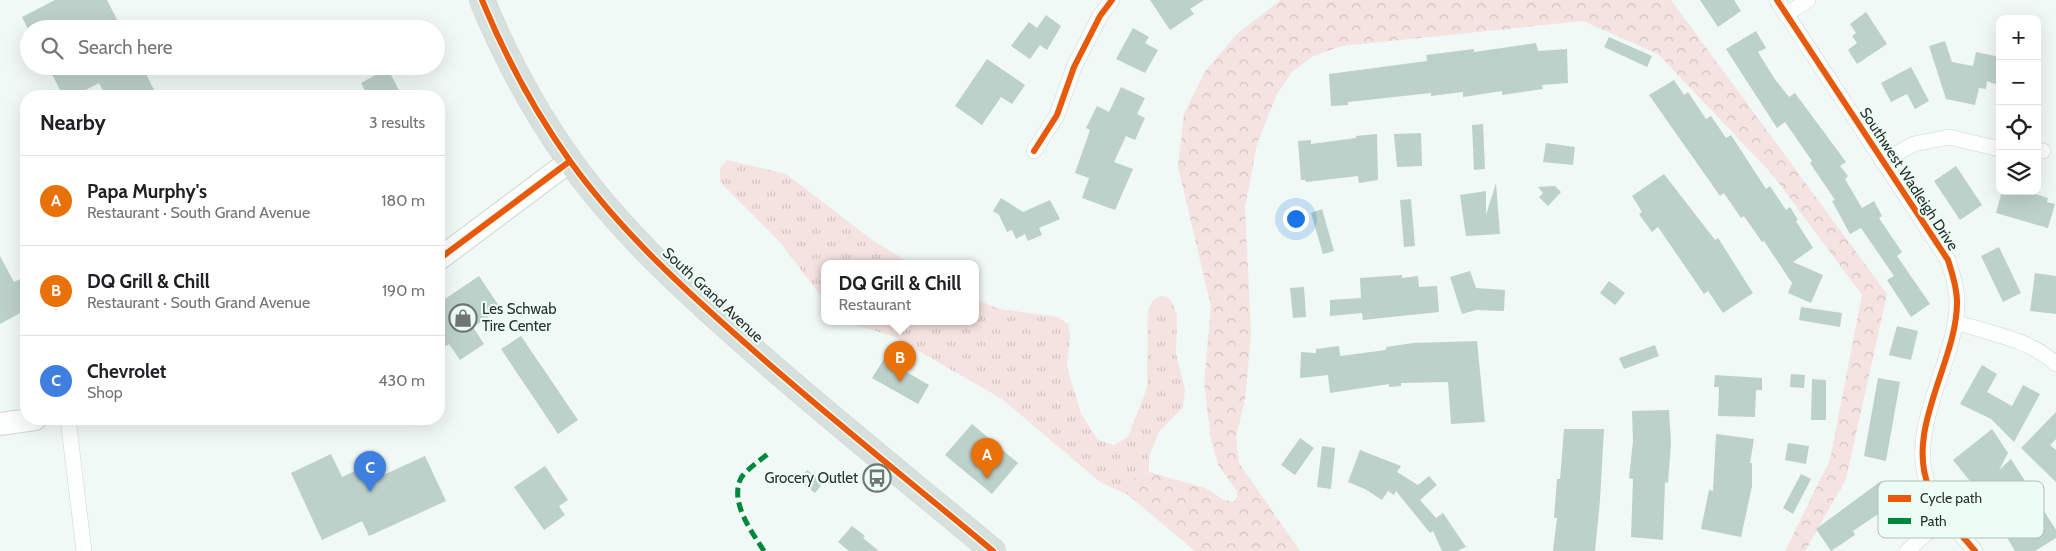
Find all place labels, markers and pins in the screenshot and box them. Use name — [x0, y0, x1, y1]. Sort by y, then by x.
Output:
place label: Les Schwab Tire Center — [482, 300, 557, 335]
shop icon: Les Schwab Tire Center — [448, 303, 478, 333]
pin: B — [884, 341, 916, 382]
pin: A — [971, 438, 1003, 479]
pin: C — [354, 451, 386, 492]
bus stop icon: Grocery Outlet — [862, 463, 892, 493]
place label: Grocery Outlet — [765, 469, 858, 487]

